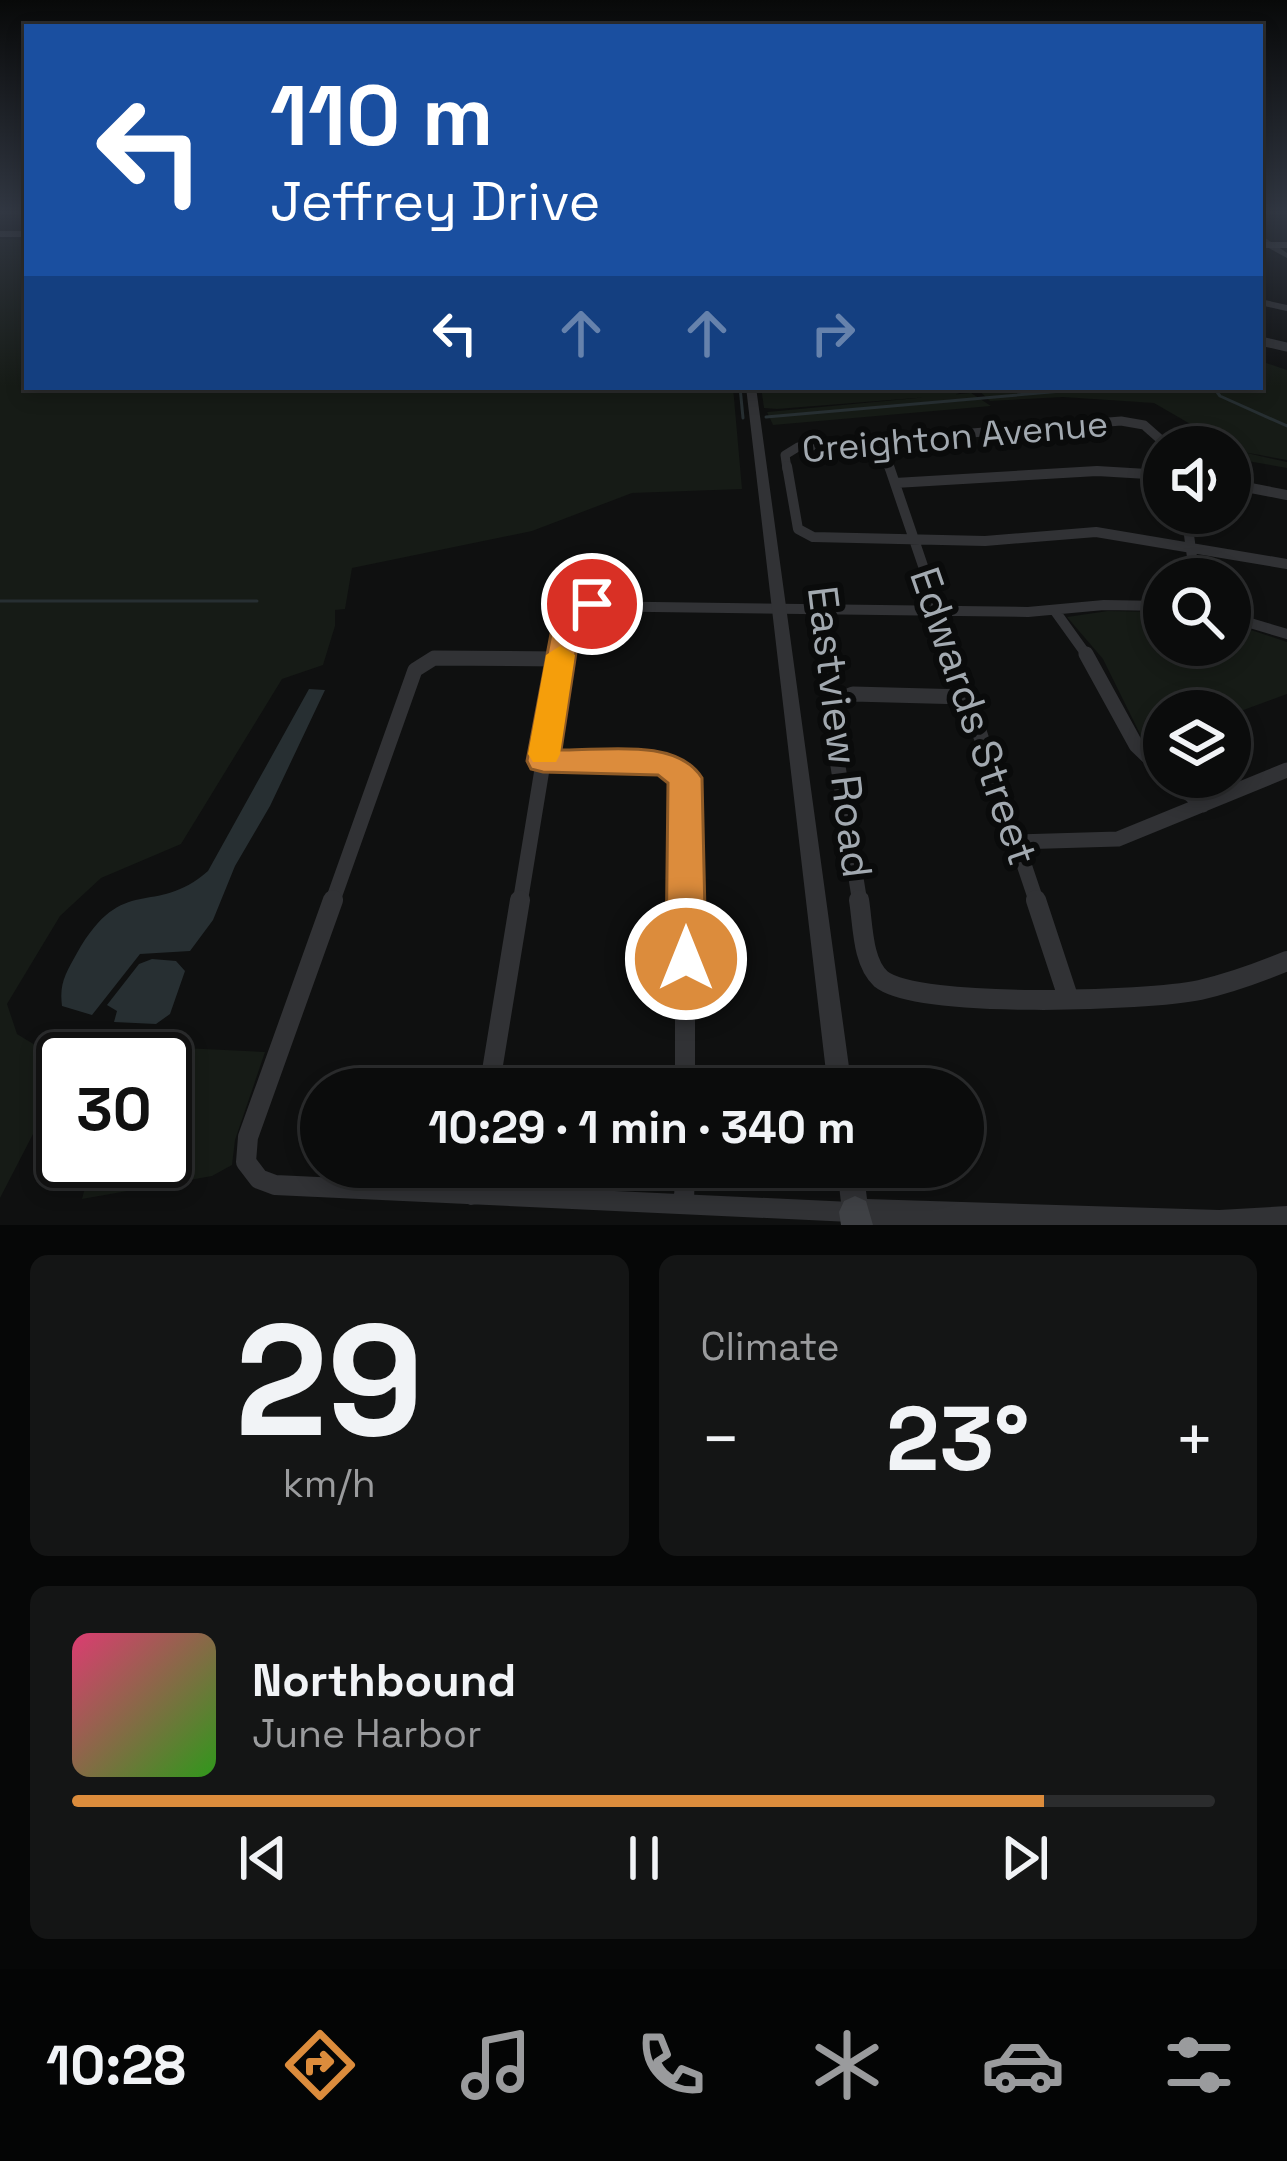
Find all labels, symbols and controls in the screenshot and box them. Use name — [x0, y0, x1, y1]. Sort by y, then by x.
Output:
text: 110 m — [270, 62, 493, 170]
icon: left — [72, 72, 228, 228]
text: Jeffrey Drive — [270, 167, 600, 236]
icon: left — [422, 300, 488, 366]
icon: ahead — [548, 300, 614, 366]
icon: ahead — [674, 300, 740, 366]
icon: right — [800, 300, 866, 366]
street label: Creighton Avenue — [800, 401, 1110, 473]
map controls — [1143, 426, 1251, 798]
button: sound — [1143, 426, 1251, 534]
pin — [541, 553, 643, 655]
button: search — [1143, 558, 1251, 666]
street label: Edwards Street — [898, 560, 1050, 872]
icon: arrive — [559, 571, 625, 637]
street label: Eastview Road — [796, 583, 884, 881]
button: layers — [1143, 690, 1251, 798]
position arrow — [623, 896, 749, 1022]
speed limit sign: 30 — [36, 1032, 192, 1188]
text: 10:29 · 1 min · 340 m — [428, 1099, 856, 1156]
text: 29 — [235, 1281, 423, 1481]
text: Climate — [701, 1322, 840, 1371]
text: 23° — [886, 1381, 1030, 1496]
text: − — [701, 1397, 741, 1481]
text: + — [1174, 1397, 1215, 1481]
text: km/h — [283, 1459, 376, 1508]
text: Northbound — [252, 1652, 516, 1709]
text: June Harbor — [252, 1709, 482, 1758]
icon: previous — [230, 1825, 296, 1891]
icon: pause — [611, 1825, 677, 1891]
icon: next — [992, 1825, 1058, 1891]
icon: directions — [278, 2023, 362, 2107]
icon: music — [454, 2023, 538, 2107]
icon: phone — [629, 2023, 713, 2107]
icon: climate — [805, 2023, 889, 2107]
icon: car — [981, 2023, 1065, 2107]
icon: filters — [1157, 2023, 1241, 2107]
text: 10:28 — [46, 2031, 186, 2100]

